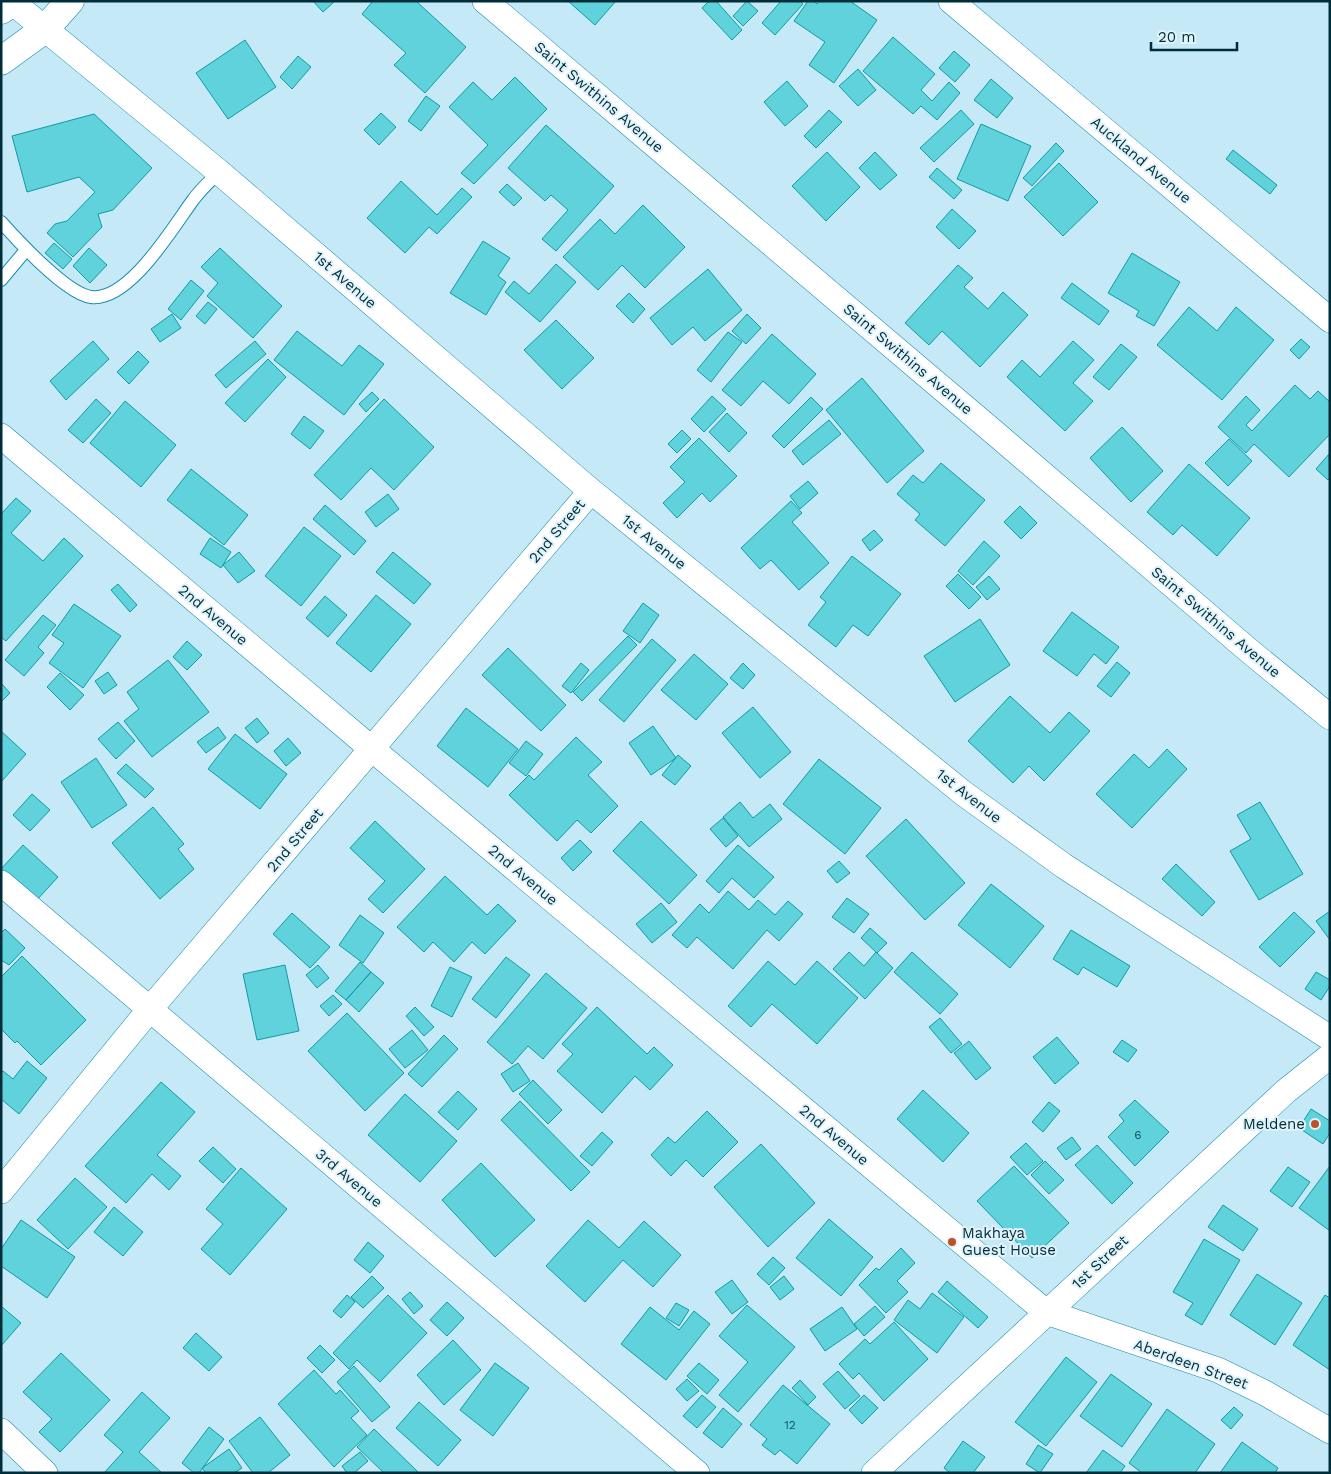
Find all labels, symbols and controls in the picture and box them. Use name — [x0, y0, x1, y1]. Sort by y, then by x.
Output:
scale bar — [1151, 20, 1237, 52]
text: 20 m — [1158, 28, 1196, 46]
street label: Saint Swithins Avenue — [531, 38, 667, 156]
street label: Auckland Avenue — [1087, 113, 1195, 207]
street label: 1st Avenue — [310, 248, 380, 312]
street label: Saint Swithins Avenue — [840, 300, 976, 418]
street label: 2nd Street — [525, 495, 589, 567]
street label: 1st Avenue — [618, 511, 690, 573]
street label: Saint Swithins Avenue — [1148, 563, 1284, 681]
street label: 2nd Avenue — [175, 581, 251, 649]
street label: 1st Avenue — [933, 765, 1005, 827]
street label: 2nd Street — [263, 804, 327, 876]
street label: 2nd Avenue — [485, 841, 561, 909]
street label: 2nd Avenue — [796, 1101, 872, 1169]
place label: Meldene — [1243, 1115, 1305, 1133]
marker: Meldene — [1309, 1118, 1321, 1130]
house number: 6 — [1134, 1128, 1142, 1142]
street label: 3rd Avenue — [312, 1145, 386, 1211]
place label: Makhaya Guest House — [962, 1224, 1056, 1259]
street label: 1st Street — [1068, 1231, 1132, 1293]
marker: Makhaya Guest House — [946, 1236, 958, 1248]
street label: Aberdeen Street — [1131, 1335, 1251, 1393]
house number: 12 — [784, 1418, 796, 1432]

